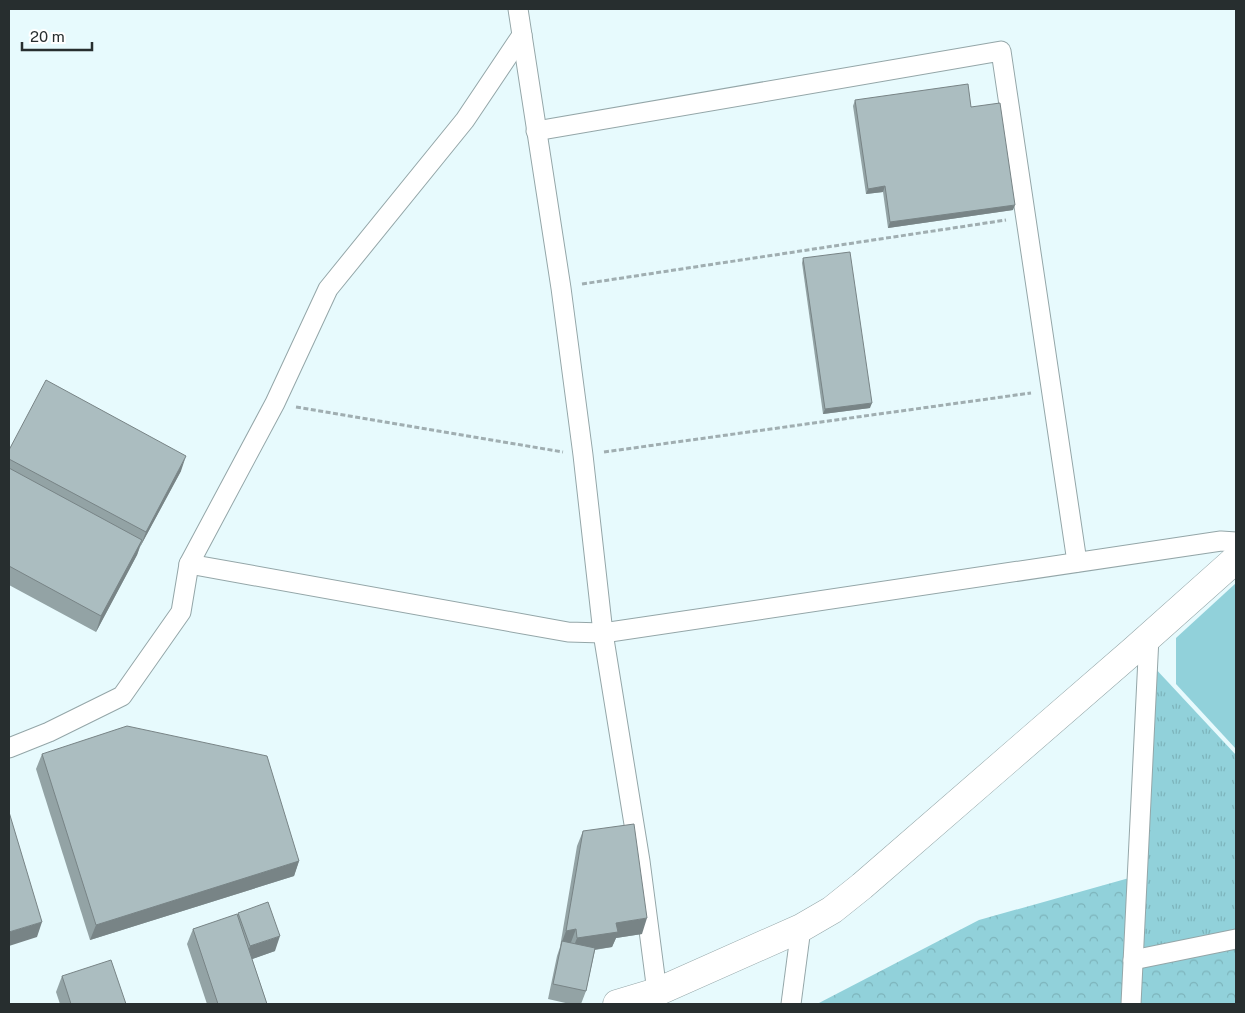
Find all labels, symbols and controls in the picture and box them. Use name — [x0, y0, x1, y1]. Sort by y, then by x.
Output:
scale bar — [22, 20, 92, 52]
text: 20 m — [30, 28, 65, 45]

